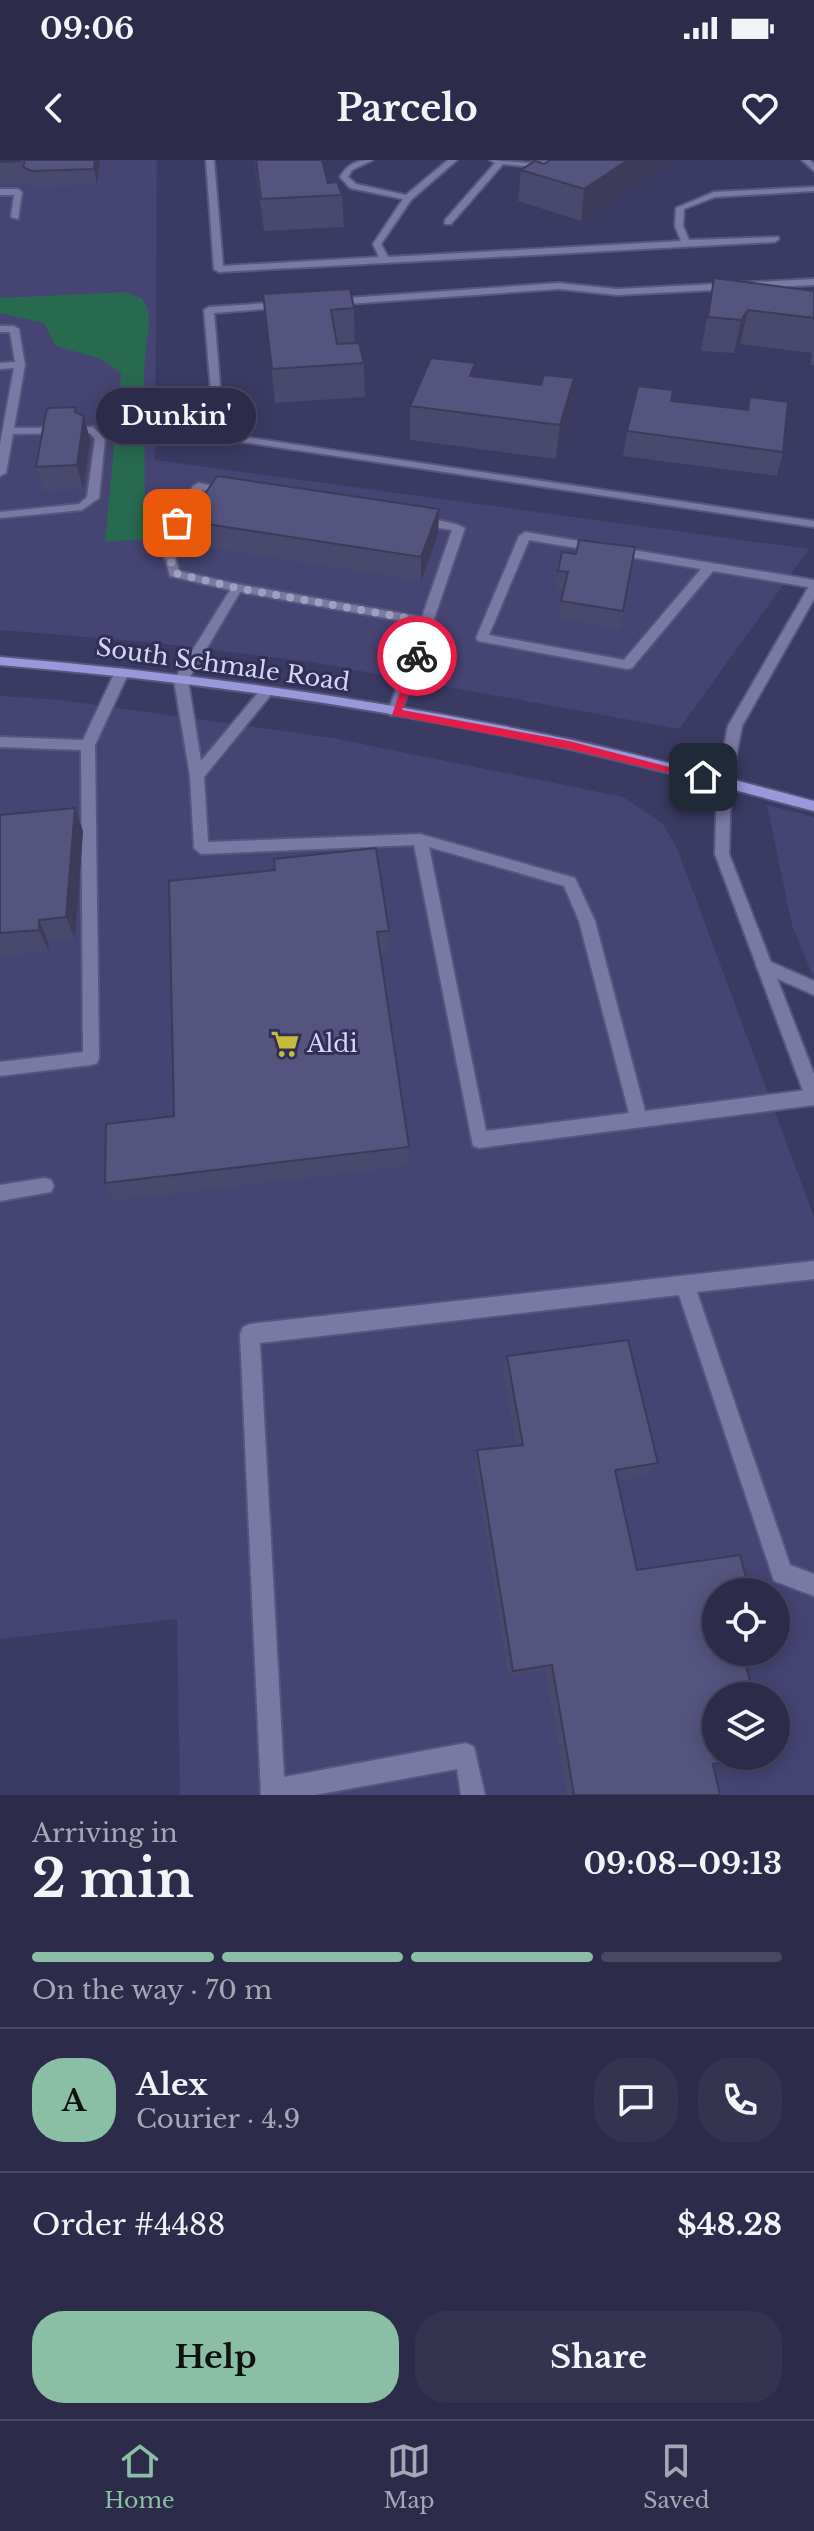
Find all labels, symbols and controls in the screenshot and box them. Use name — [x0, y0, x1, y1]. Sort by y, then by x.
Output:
text: 09:06 — [40, 10, 134, 47]
icon: back — [32, 86, 76, 130]
text: Parcelo — [336, 86, 478, 131]
icon: heart — [738, 86, 782, 130]
callout: Dunkin' — [97, 387, 257, 443]
text: Dunkin' — [120, 400, 232, 432]
pin — [143, 489, 211, 557]
icon: bag — [155, 501, 199, 545]
courier — [377, 616, 457, 696]
street label: South Schmale Road — [94, 632, 352, 697]
icon: bike — [395, 634, 439, 678]
pin — [669, 743, 737, 811]
icon: home — [681, 755, 725, 799]
supermarket icon: Aldi — [270, 1029, 300, 1059]
place label: Aldi — [306, 1029, 358, 1058]
map controls — [702, 1578, 790, 1770]
button: locate — [702, 1578, 790, 1666]
button: layers — [702, 1682, 790, 1770]
text: Arriving in — [32, 1817, 178, 1849]
text: 09:08–09:13 — [583, 1845, 782, 1882]
text: 2 min — [32, 1847, 194, 1911]
text: On the way · 70 m — [32, 1974, 272, 2006]
button: chat — [594, 2058, 678, 2142]
button: phone — [698, 2058, 782, 2142]
text: Alex — [136, 2066, 208, 2103]
text: A — [62, 2082, 86, 2119]
text: Courier · 4.9 — [136, 2103, 300, 2135]
text: Order #4488 — [32, 2206, 225, 2243]
text: $48.28 — [677, 2206, 782, 2243]
button: Help — [32, 2311, 399, 2403]
button: Share — [415, 2311, 782, 2403]
tab: Home — [104, 2439, 175, 2514]
tab: Map — [383, 2439, 435, 2514]
tab: Saved — [643, 2439, 710, 2514]

